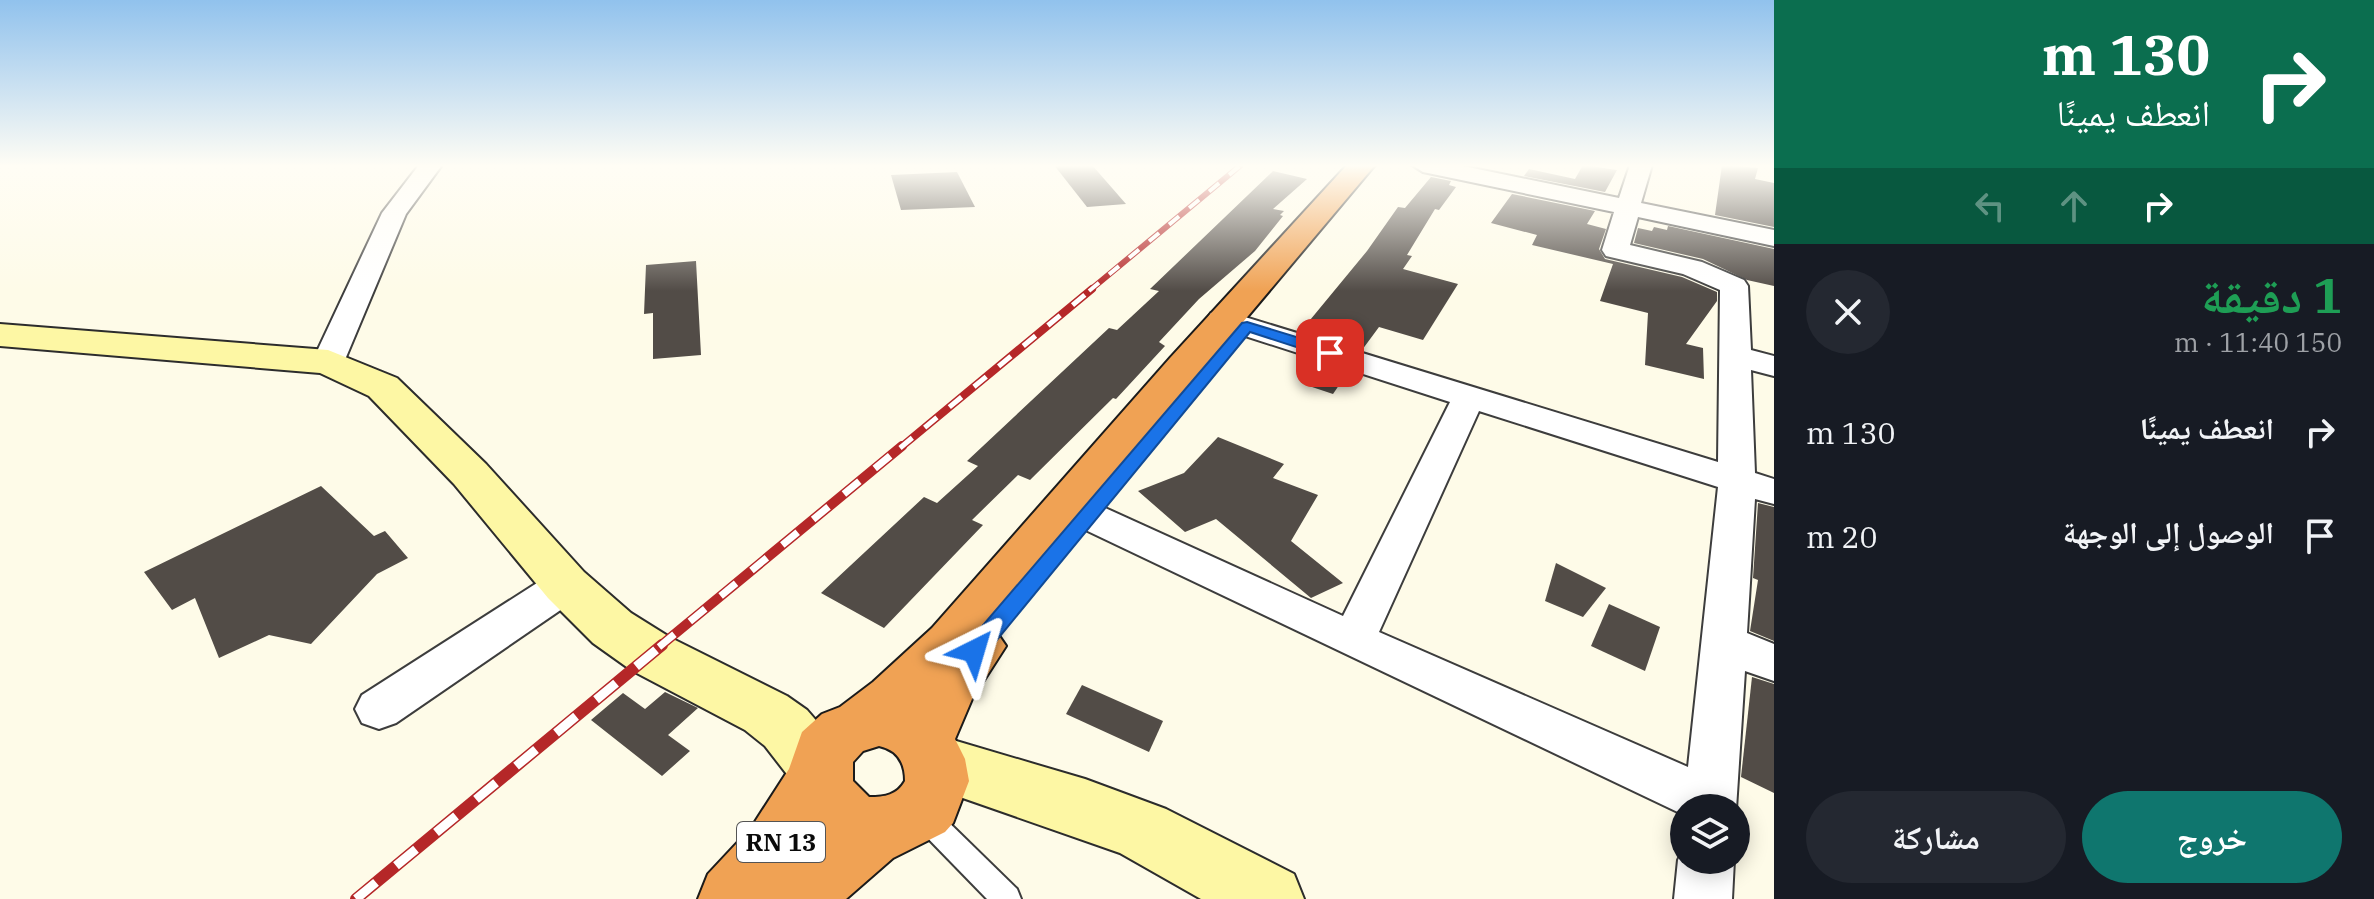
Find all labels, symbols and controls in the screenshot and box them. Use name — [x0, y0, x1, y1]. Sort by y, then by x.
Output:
text: 130 m — [2042, 18, 2210, 90]
icon: right — [2238, 32, 2342, 136]
text: انعطف يمينًا — [2056, 89, 2210, 136]
icon: left — [1968, 184, 2012, 228]
icon: ahead — [2052, 184, 2096, 228]
icon: right — [2136, 184, 2180, 228]
text: 1 دقيقة — [2201, 264, 2342, 326]
button: close — [1806, 270, 1890, 354]
pin — [1296, 319, 1364, 387]
text: 150 m · 11:40 — [2174, 325, 2342, 359]
icon: arrive — [1308, 331, 1352, 375]
text: انعطف يمينًا — [2140, 408, 2274, 447]
icon: right — [2298, 410, 2342, 454]
text: 130 m — [1806, 413, 1896, 452]
text: الوصول إلى الوجهة — [2063, 512, 2274, 551]
icon: arrive — [2298, 514, 2342, 558]
text: 20 m — [1806, 517, 1878, 556]
position arrow — [932, 609, 1016, 693]
button: مشاركة — [1806, 791, 2066, 883]
button: خروج — [2082, 791, 2342, 883]
map controls — [1670, 794, 1750, 874]
button: layers — [1670, 794, 1750, 874]
road number: RN 13 — [737, 822, 825, 862]

